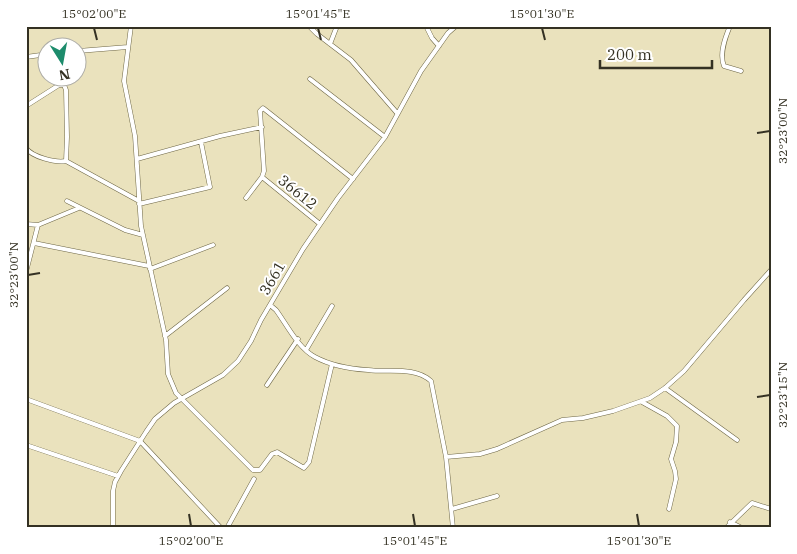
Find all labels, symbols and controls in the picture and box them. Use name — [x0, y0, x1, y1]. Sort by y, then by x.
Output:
text: 15°02'00"E — [62, 6, 126, 21]
text: 15°01'45"E — [286, 6, 350, 21]
text: 15°01'30"E — [510, 6, 574, 21]
north arrow — [38, 38, 88, 88]
scale bar — [600, 38, 712, 70]
text: 200 m — [607, 45, 652, 64]
text: N — [57, 65, 72, 85]
text: 32°23'00"N — [775, 98, 790, 164]
street label: 36612 — [275, 170, 321, 214]
text: 32°23'00"N — [6, 242, 21, 308]
street label: 3661 — [255, 258, 289, 298]
text: 32°23'15"N — [775, 362, 790, 428]
text: 15°02'00"E — [159, 533, 223, 548]
text: 15°01'45"E — [383, 533, 447, 548]
text: 15°01'30"E — [607, 533, 671, 548]

